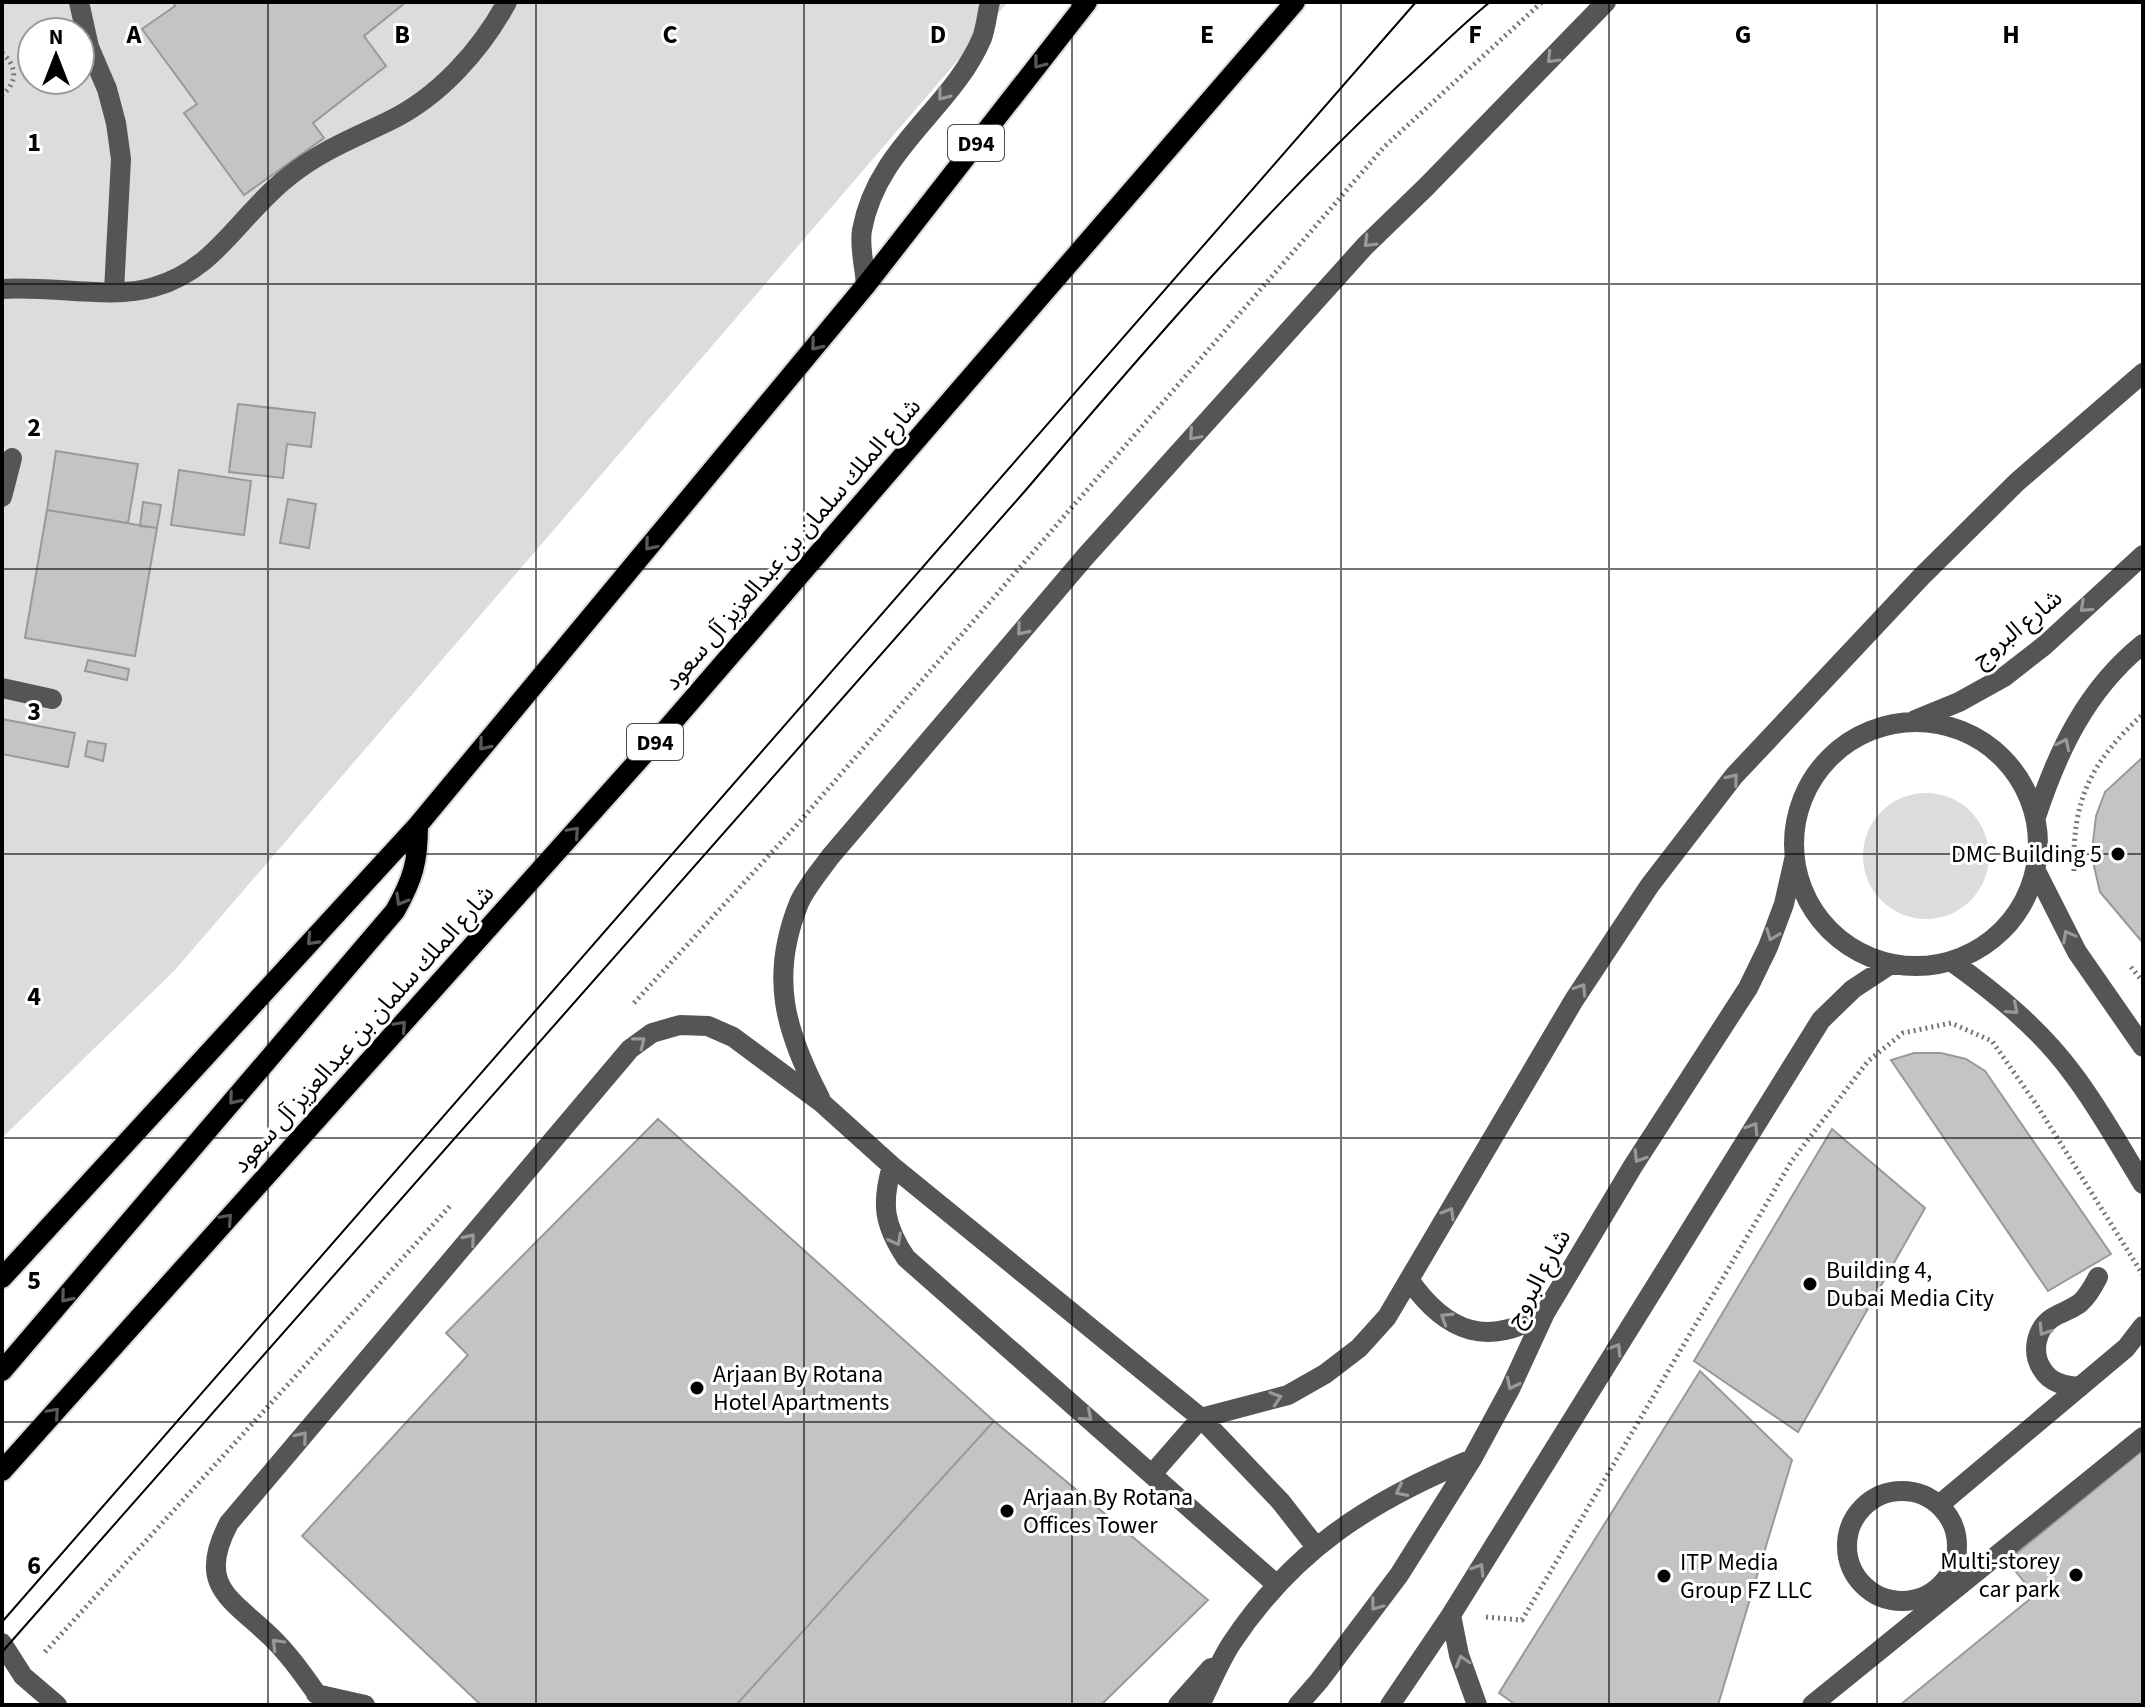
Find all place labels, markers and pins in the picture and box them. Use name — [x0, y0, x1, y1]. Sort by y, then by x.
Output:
place label: DMC Building 5 — [1951, 837, 2102, 872]
marker: DMC Building 5 — [2109, 845, 2127, 863]
place label: Building 4, Dubai Media City — [1826, 1253, 1994, 1316]
marker: Building 4, Dubai Media City — [1801, 1275, 1819, 1293]
place label: Arjaan By Rotana Hotel Apartments — [713, 1357, 889, 1420]
marker: Arjaan By Rotana Hotel Apartments — [688, 1379, 706, 1397]
place label: Arjaan By Rotana Offices Tower — [1023, 1480, 1193, 1543]
marker: Arjaan By Rotana Offices Tower — [998, 1502, 1016, 1520]
place label: Multi-storey car park — [1940, 1544, 2060, 1607]
place label: ITP Media Group FZ LLC — [1680, 1545, 1812, 1608]
marker: Multi-storey car park — [2067, 1566, 2085, 1584]
marker: ITP Media Group FZ LLC — [1655, 1567, 1673, 1585]

